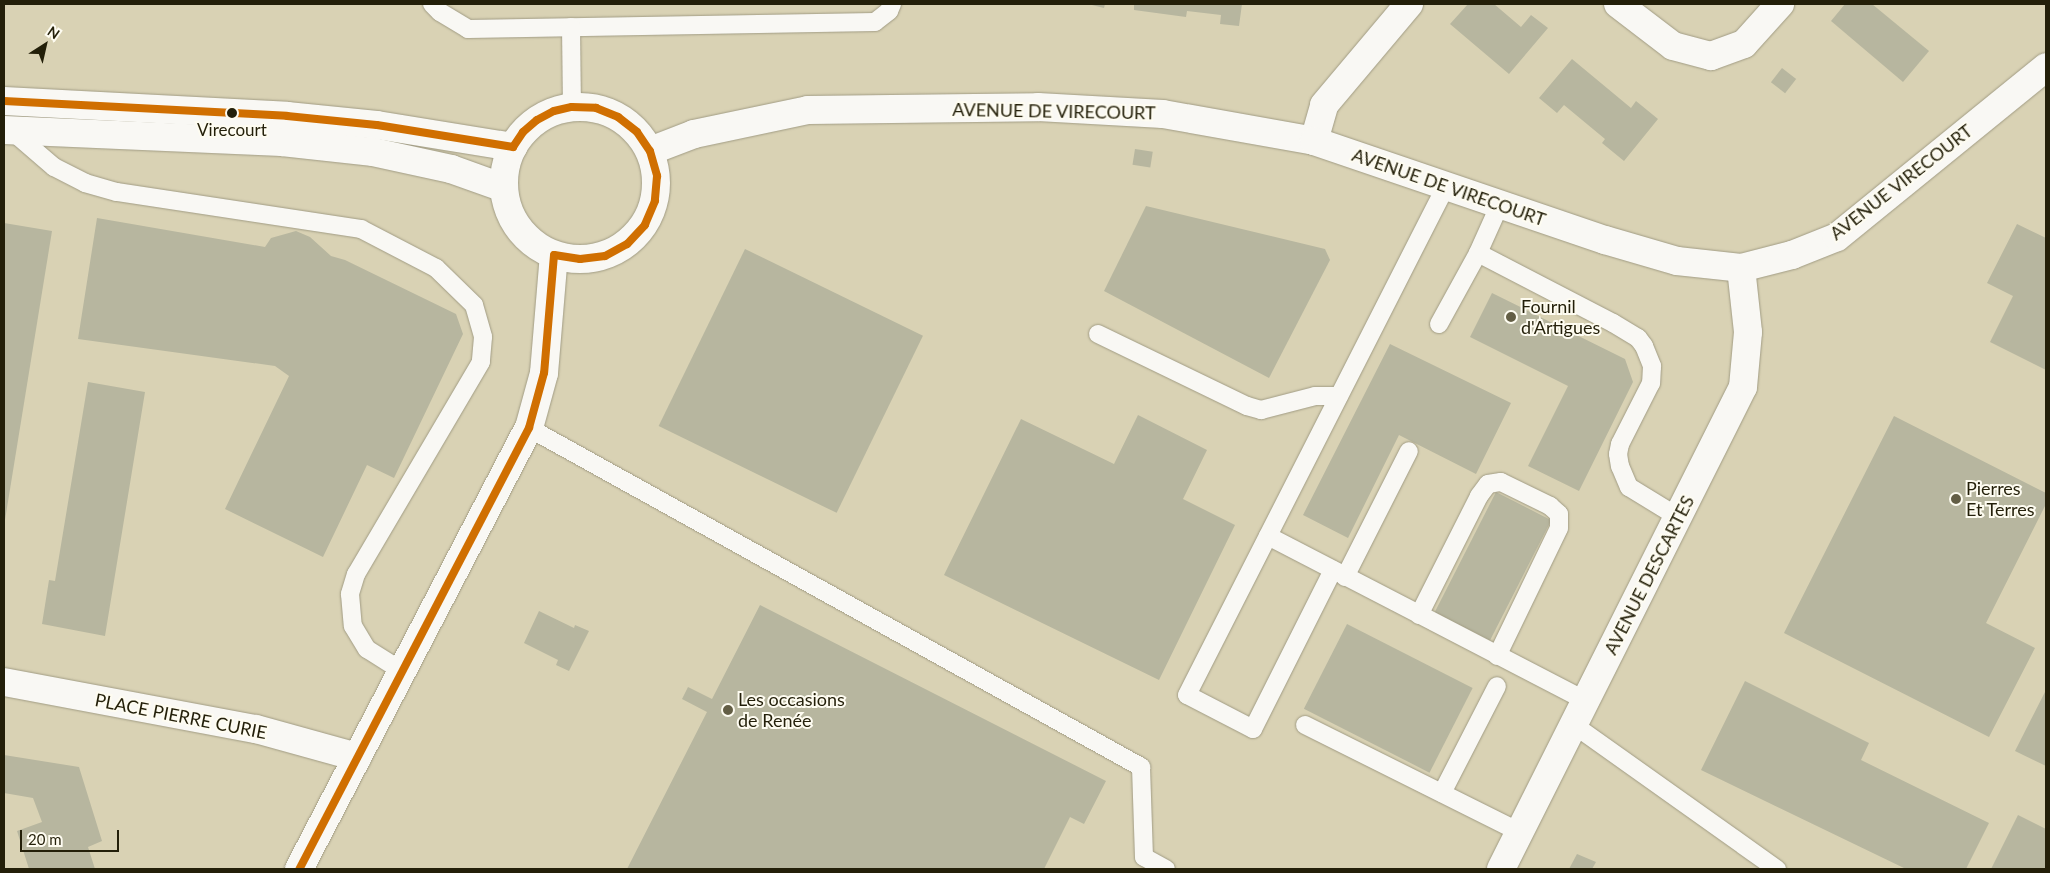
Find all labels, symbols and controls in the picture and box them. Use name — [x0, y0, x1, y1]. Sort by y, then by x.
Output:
north arrow — [20, 20, 70, 70]
text: N — [45, 22, 63, 42]
street label: AVENUE DE VIRECOURT — [952, 98, 1156, 124]
marker: Virecourt — [227, 108, 237, 118]
place label: Virecourt — [197, 120, 267, 140]
street label: AVENUE VIRECOURT — [1825, 120, 1977, 244]
street label: AVENUE DE VIRECOURT — [1349, 144, 1549, 230]
place label: Fournil d'Artigues — [1521, 296, 1600, 338]
marker: Fournil d'Artigues — [1505, 311, 1517, 323]
place label: Pierres Et Terres — [1966, 478, 2035, 520]
street label: AVENUE DESCARTES — [1600, 492, 1698, 658]
marker: Pierres Et Terres — [1950, 493, 1962, 505]
street label: PLACE PIERRE CURIE — [93, 689, 269, 743]
place label: Les occasions de Renée — [738, 689, 845, 732]
marker: Les occasions de Renée — [722, 704, 734, 716]
scale bar — [22, 820, 121, 852]
text: 20 m — [28, 830, 62, 848]

